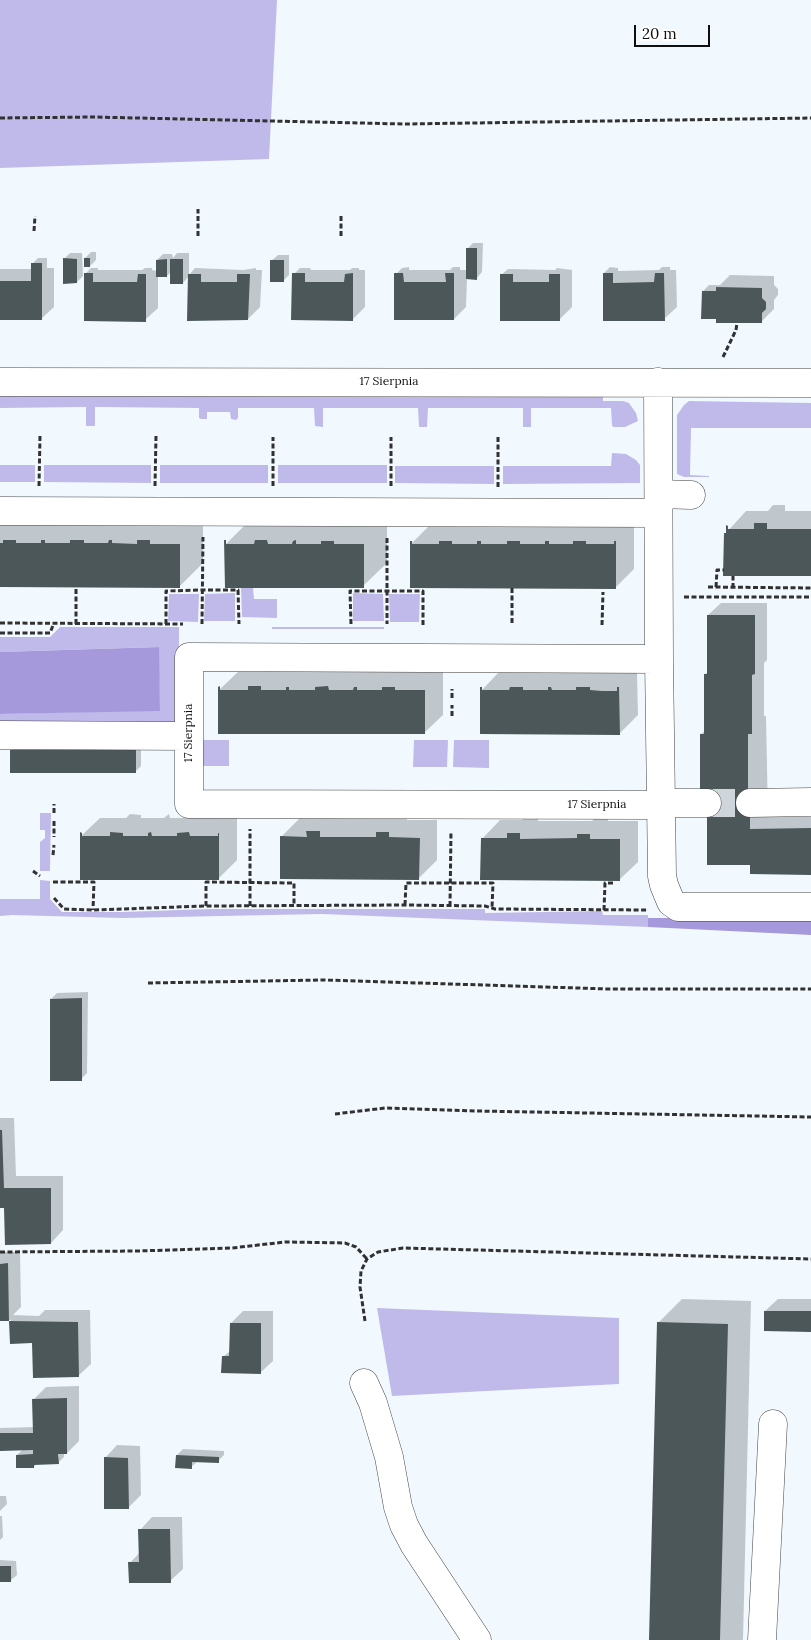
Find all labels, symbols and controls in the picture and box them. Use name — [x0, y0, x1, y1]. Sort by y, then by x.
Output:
scale bar — [636, 15, 712, 47]
text: 20 m — [642, 24, 677, 43]
street label: 17 Sierpnia — [360, 375, 418, 389]
street label: 17 Sierpnia — [182, 704, 196, 762]
street label: 17 Sierpnia — [568, 798, 626, 812]

